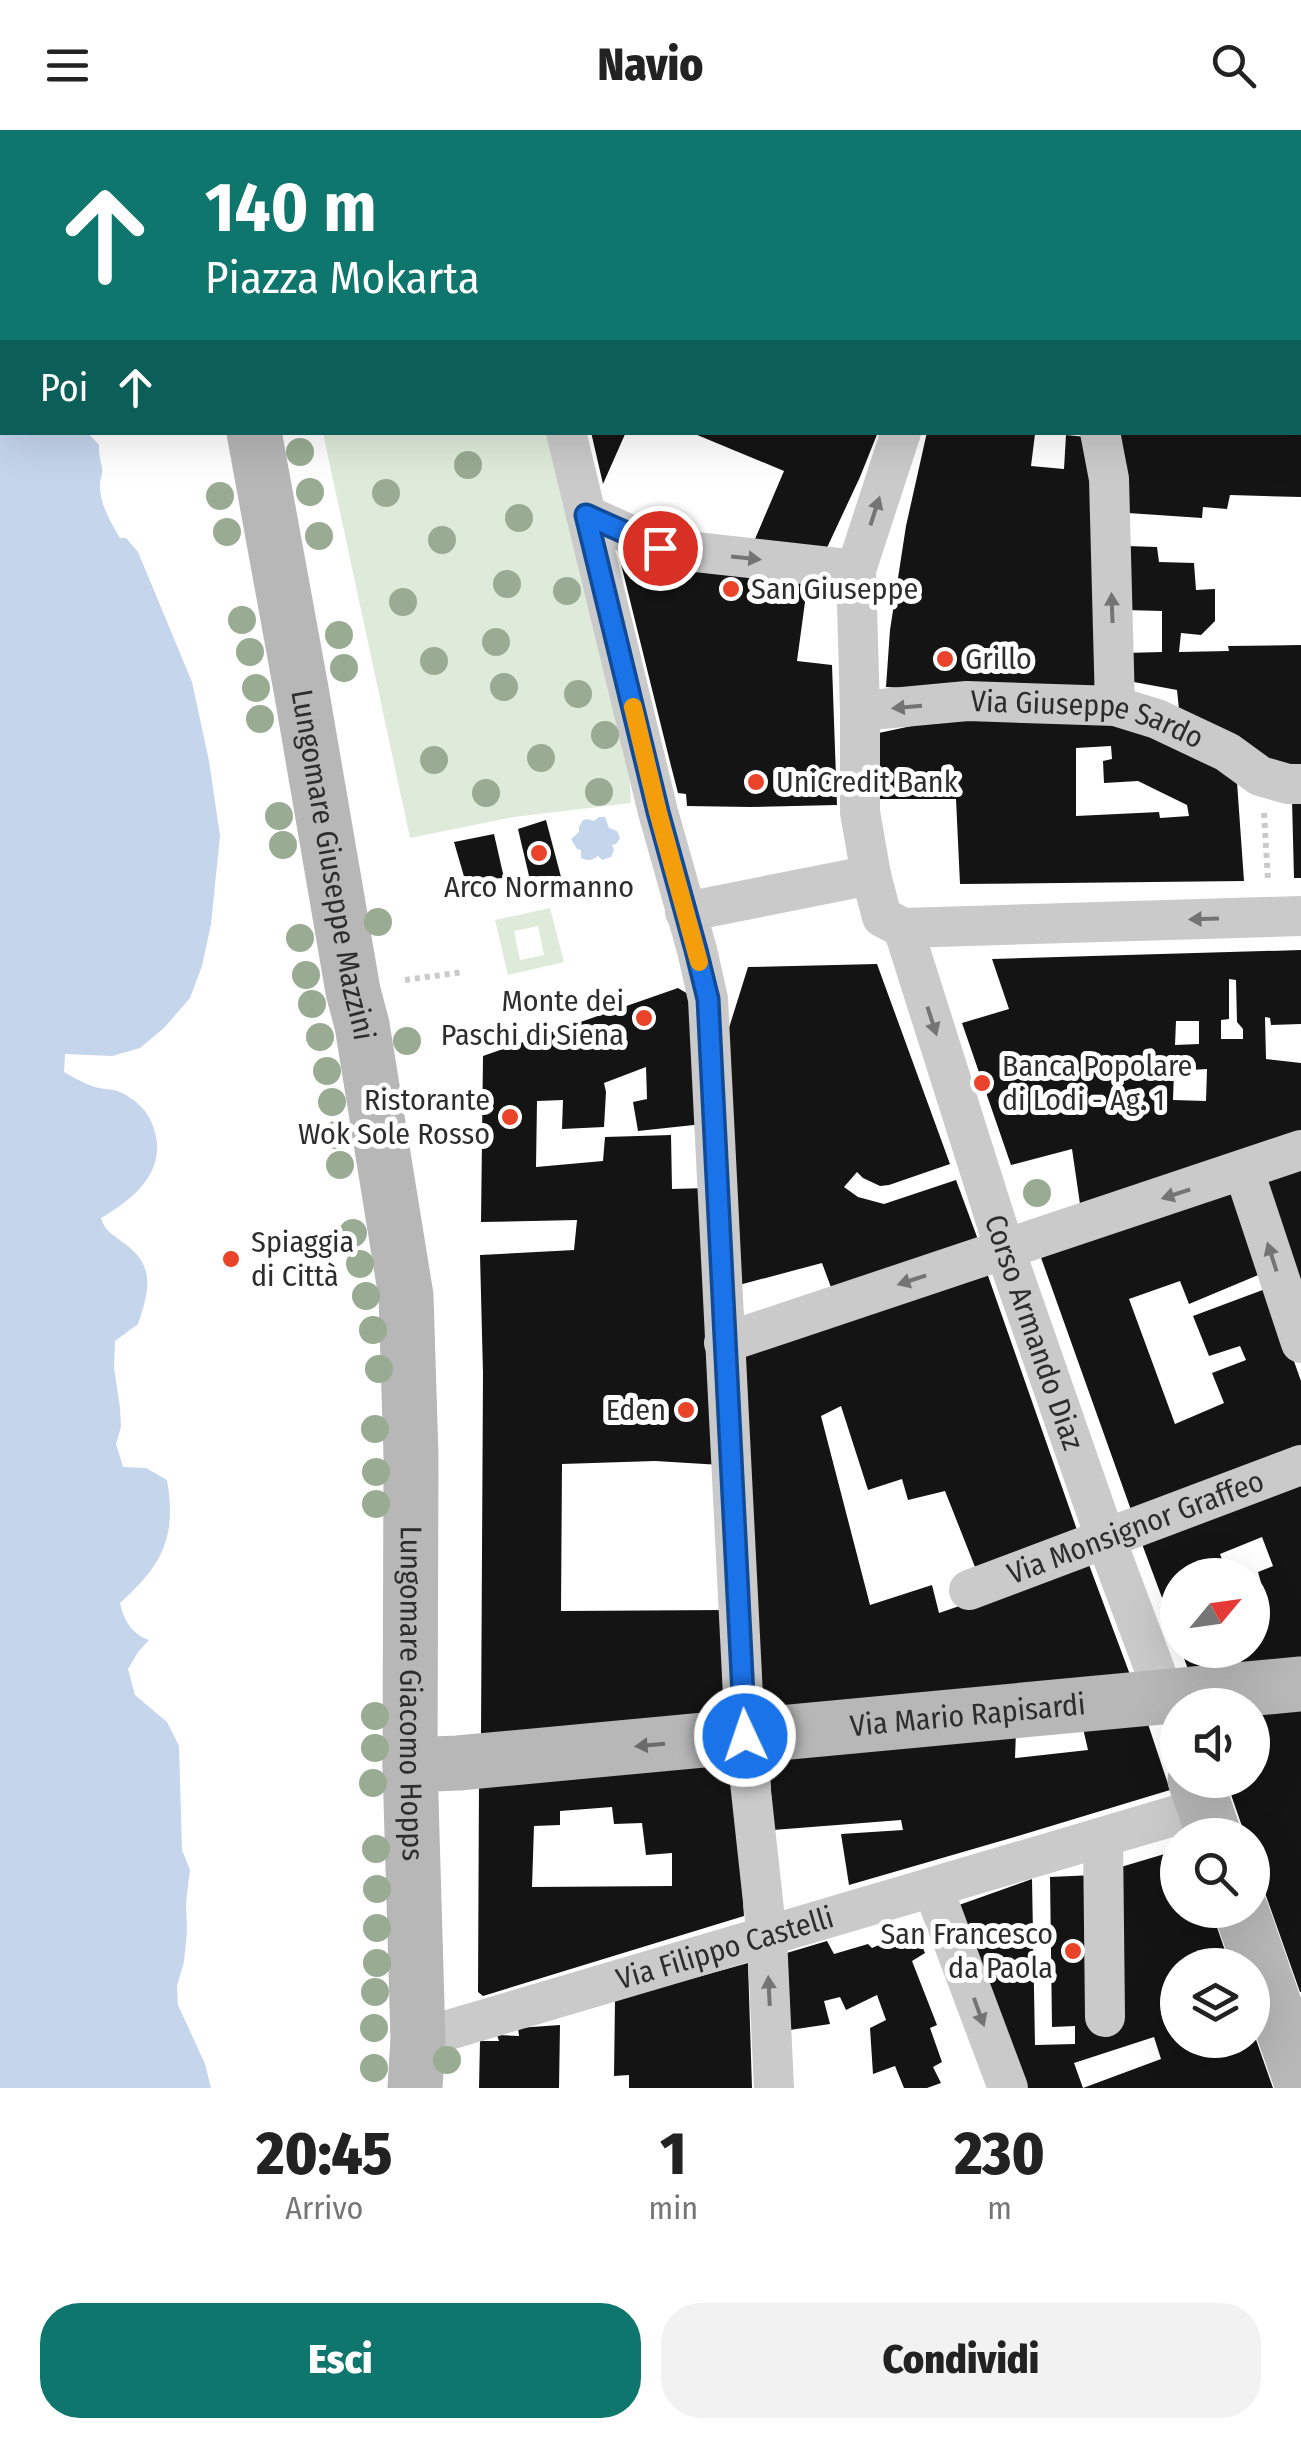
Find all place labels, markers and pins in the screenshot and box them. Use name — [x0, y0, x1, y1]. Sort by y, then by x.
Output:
pin — [618, 506, 703, 591]
place label: San Giuseppe — [751, 571, 918, 607]
marker: San Giuseppe — [720, 578, 742, 600]
place label: Grillo — [965, 641, 1032, 677]
marker: Grillo — [934, 648, 956, 670]
place label: UniCredit Bank — [776, 764, 958, 800]
marker: UniCredit Bank — [745, 771, 767, 793]
marker: Arco Normanno — [528, 842, 550, 864]
place label: Arco Normanno — [444, 869, 634, 905]
place label: Monte dei Paschi di Siena — [441, 983, 624, 1053]
marker: Monte dei Paschi di Siena — [633, 1007, 655, 1029]
place label: Banca Popolare di Lodi - Ag. 1 — [1002, 1048, 1192, 1118]
marker: Banca Popolare di Lodi - Ag. 1 — [971, 1072, 993, 1094]
place label: Ristorante Wok Sole Rosso — [298, 1082, 490, 1152]
marker: Ristorante Wok Sole Rosso — [499, 1106, 521, 1128]
place label: Spiaggia di Città — [251, 1224, 354, 1294]
marker: Spiaggia di Città — [220, 1248, 242, 1270]
place label: Eden — [606, 1392, 666, 1428]
marker: Eden — [675, 1399, 697, 1421]
place label: San Francesco da Paola — [880, 1916, 1053, 1986]
marker: San Francesco da Paola — [1062, 1940, 1084, 1962]

